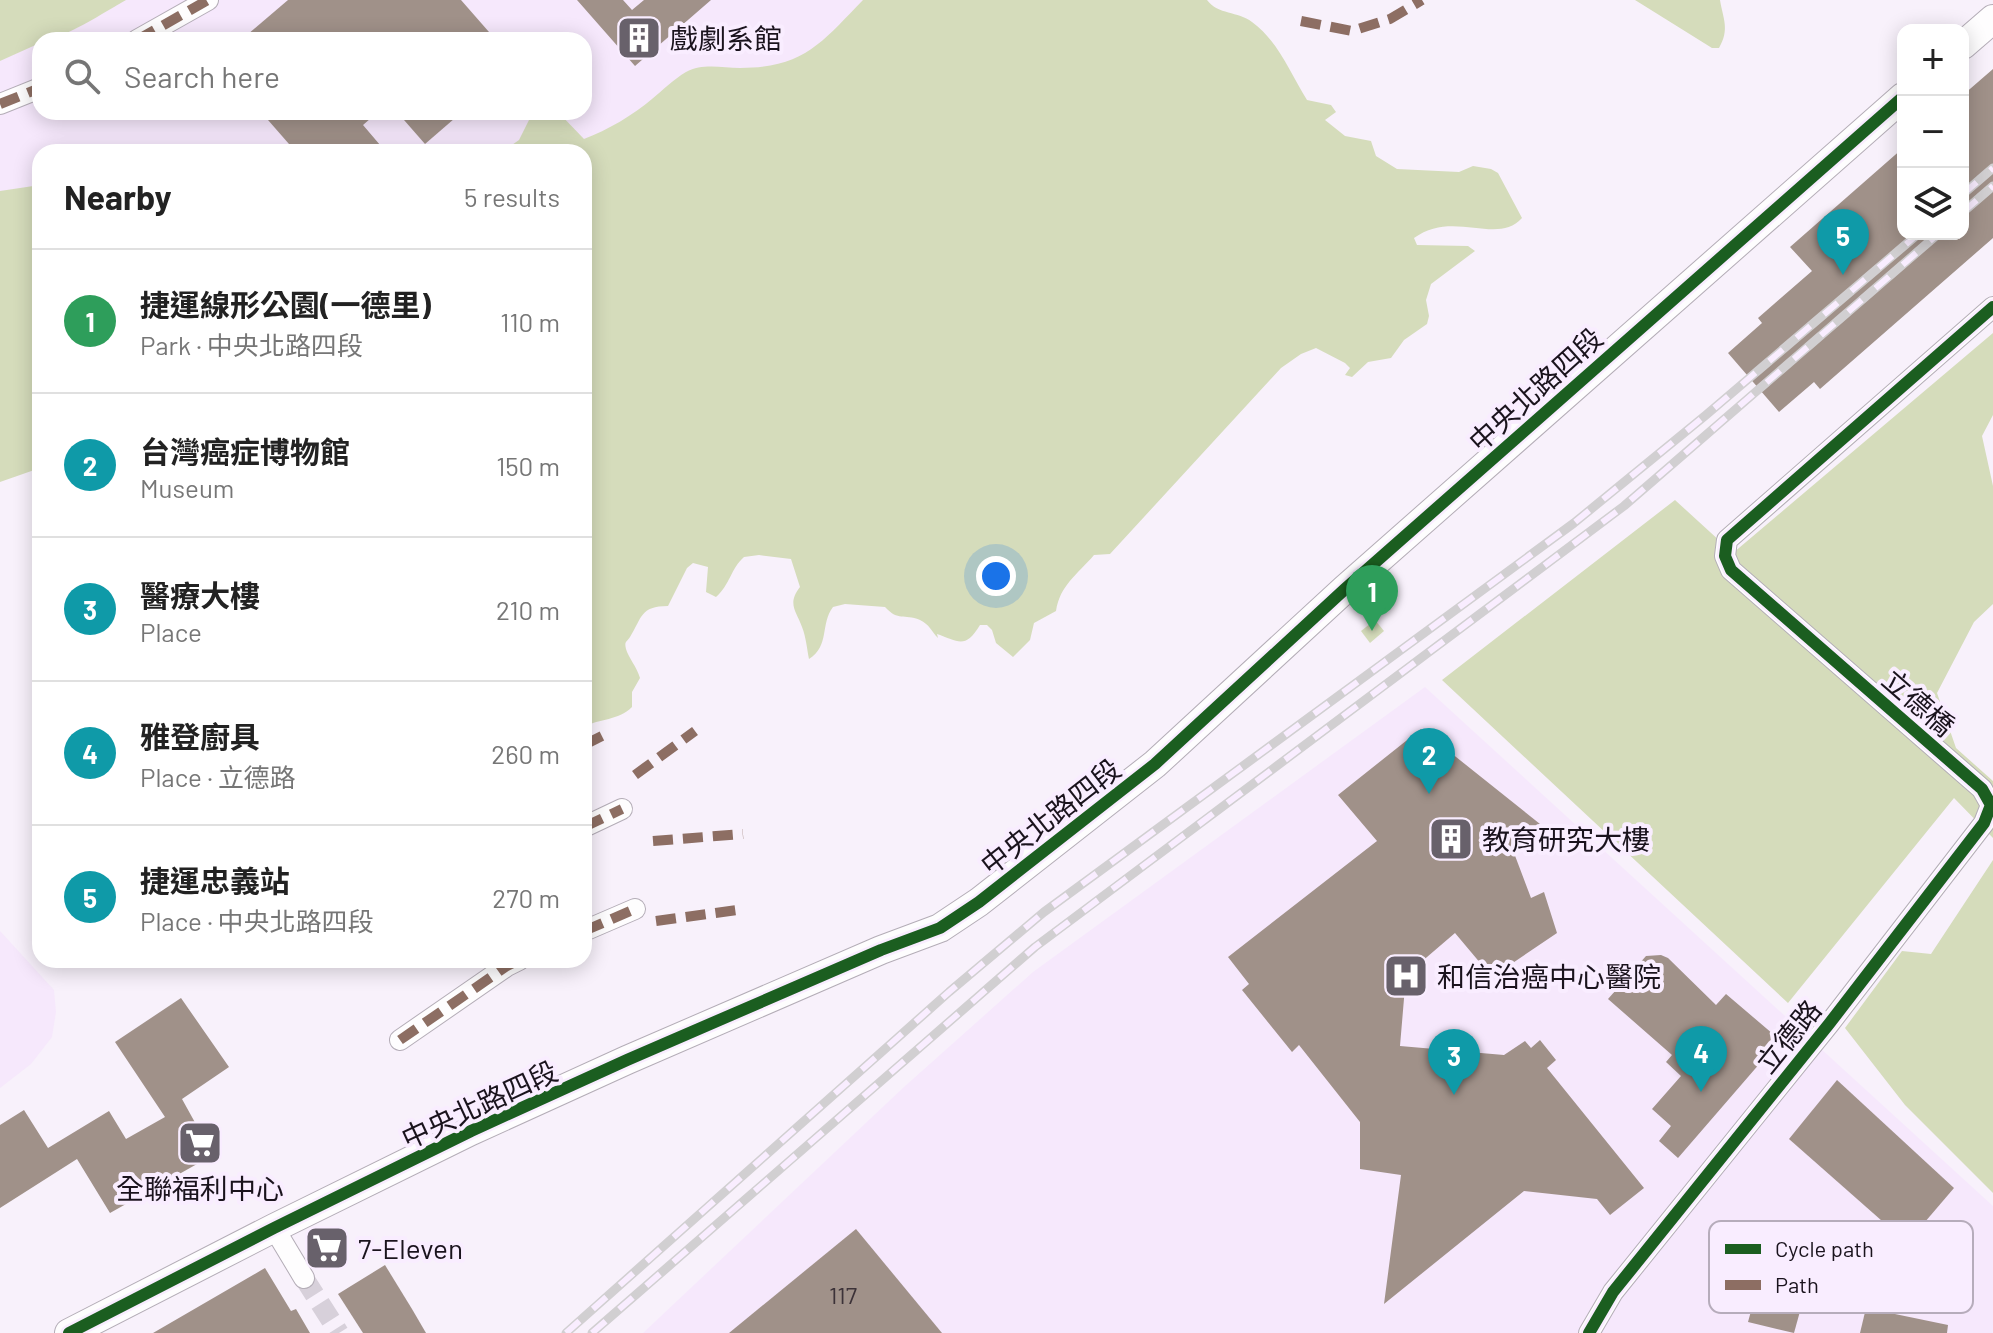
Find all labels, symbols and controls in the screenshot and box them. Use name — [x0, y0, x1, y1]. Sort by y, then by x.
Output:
building icon: 戲劇系館 — [615, 14, 663, 62]
place label: 戲劇系館 — [670, 21, 782, 55]
map controls — [1897, 24, 1969, 240]
button: + — [1897, 24, 1969, 96]
search box — [32, 32, 592, 120]
icon: search — [60, 54, 104, 98]
text: Search here — [124, 58, 280, 94]
button: − — [1897, 96, 1969, 168]
button: layers — [1897, 168, 1969, 240]
text: Nearby — [64, 176, 172, 217]
text: 5 results — [464, 181, 560, 212]
pin: 5 — [1817, 209, 1869, 275]
text: 捷運線形公園(一德里) — [140, 286, 431, 322]
text: 1 — [85, 306, 95, 337]
text: 110 m — [500, 306, 560, 337]
street label: 中央北路四段 — [1461, 320, 1609, 458]
text: Park · 中央北路四段 — [140, 329, 363, 360]
text: 台灣癌症博物館 — [140, 433, 350, 469]
text: 2 — [83, 450, 97, 481]
text: 150 m — [496, 450, 560, 481]
text: Museum — [140, 472, 234, 503]
your location — [976, 556, 1016, 596]
pin: 1 — [1346, 565, 1398, 631]
text: 醫療大樓 — [140, 577, 260, 613]
text: 3 — [83, 594, 97, 625]
text: 210 m — [496, 594, 560, 625]
text: Place — [140, 616, 202, 647]
street label: 立德橋 — [1876, 662, 1962, 742]
text: 雅登廚具 — [140, 718, 260, 754]
pin: 2 — [1403, 728, 1455, 794]
text: 4 — [82, 738, 98, 769]
text: 260 m — [491, 738, 560, 769]
street label: 中央北路四段 — [973, 751, 1127, 881]
text: Place · 立德路 — [140, 761, 296, 792]
building icon: 教育研究大樓 — [1427, 815, 1475, 863]
place label: 教育研究大樓 — [1482, 822, 1650, 856]
text: 捷運忠義站 — [140, 862, 290, 898]
text: 5 — [83, 882, 97, 913]
text: 270 m — [492, 882, 560, 913]
text: Place · 中央北路四段 — [140, 905, 374, 936]
hospital icon: 和信治癌中心醫院 — [1382, 952, 1430, 1000]
place label: 和信治癌中心醫院 — [1437, 959, 1661, 993]
street label: 立德路 — [1748, 993, 1828, 1079]
pin: 4 — [1675, 1026, 1727, 1092]
pin: 3 — [1428, 1029, 1480, 1095]
street label: 中央北路四段 — [396, 1053, 562, 1155]
supermarket icon: 全聯福利中心 — [176, 1119, 224, 1167]
place label: 全聯福利中心 — [116, 1171, 284, 1205]
legend — [1709, 1221, 1973, 1313]
supermarket icon: 7-Eleven — [303, 1224, 351, 1272]
place label: 7-Eleven — [358, 1231, 463, 1265]
text: Cycle path — [1775, 1235, 1874, 1261]
text: Path — [1775, 1271, 1819, 1297]
house number: 117 — [829, 1280, 857, 1309]

